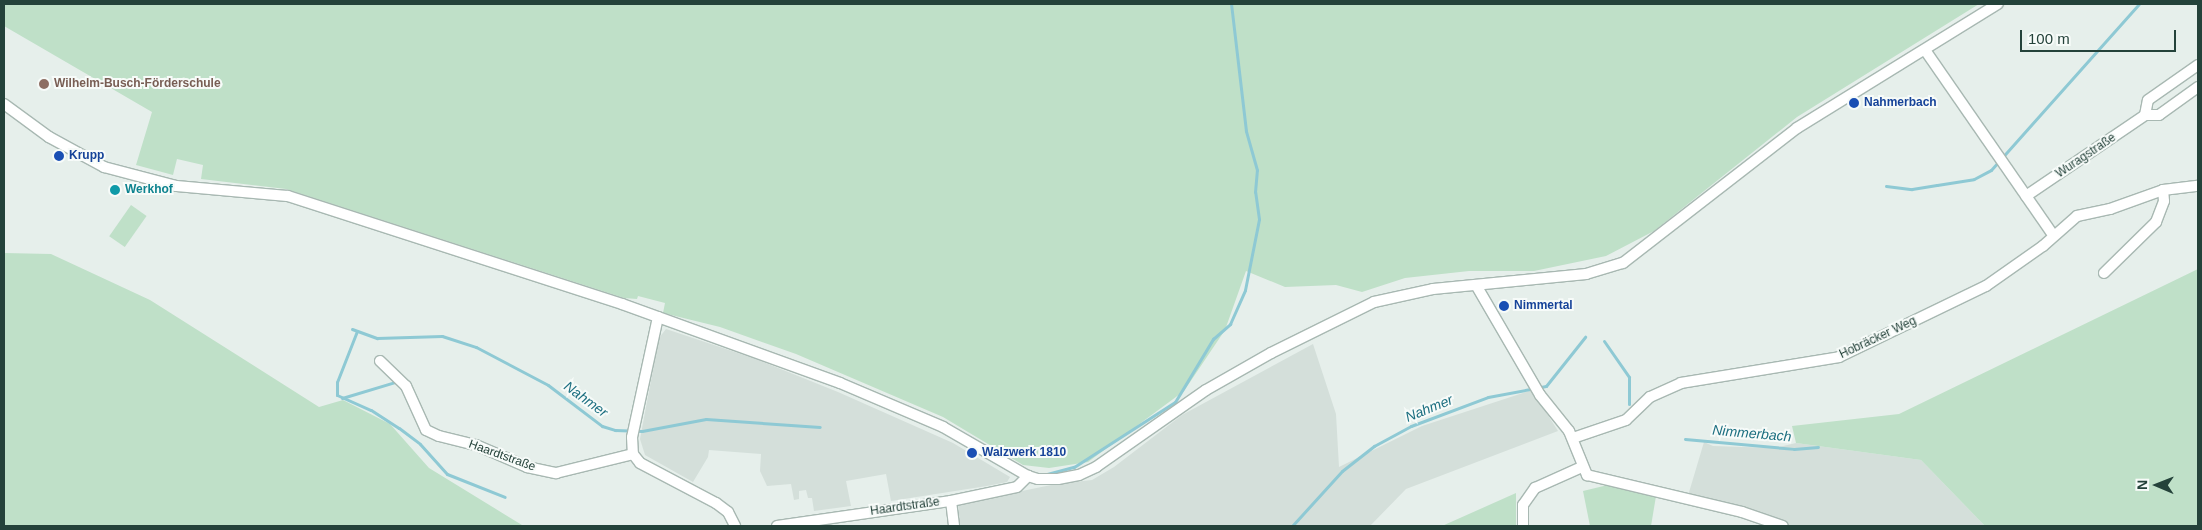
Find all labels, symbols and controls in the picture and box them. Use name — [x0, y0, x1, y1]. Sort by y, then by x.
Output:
scale bar — [2022, 20, 2178, 52]
text: 100 m — [2028, 30, 2070, 47]
place label: Wilhelm-Busch-Förderschule — [54, 77, 221, 91]
marker: Wilhelm-Busch-Förderschule — [38, 78, 50, 90]
place label: Nahmerbach — [1864, 96, 1937, 110]
marker: Nahmerbach — [1848, 97, 1860, 109]
street label: Wuragstraße — [2053, 131, 2119, 181]
place label: Krupp — [69, 149, 104, 163]
marker: Krupp — [53, 150, 65, 162]
place label: Werkhof — [125, 183, 173, 197]
marker: Werkhof — [109, 184, 121, 196]
place label: Nimmertal — [1514, 299, 1573, 313]
marker: Nimmertal — [1498, 300, 1510, 312]
street label: Hobräcker Weg — [1837, 314, 1919, 362]
water label: Nahmer — [561, 378, 611, 420]
water label: Nahmer — [1403, 391, 1455, 425]
water label: Nimmerbach — [1712, 421, 1792, 445]
street label: Haardtstraße — [467, 437, 537, 475]
place label: Walzwerk 1810 — [982, 446, 1066, 460]
marker: Walzwerk 1810 — [966, 447, 978, 459]
north arrow — [2132, 460, 2182, 510]
text: N — [2134, 480, 2150, 490]
street label: Haardtstraße — [869, 495, 941, 519]

